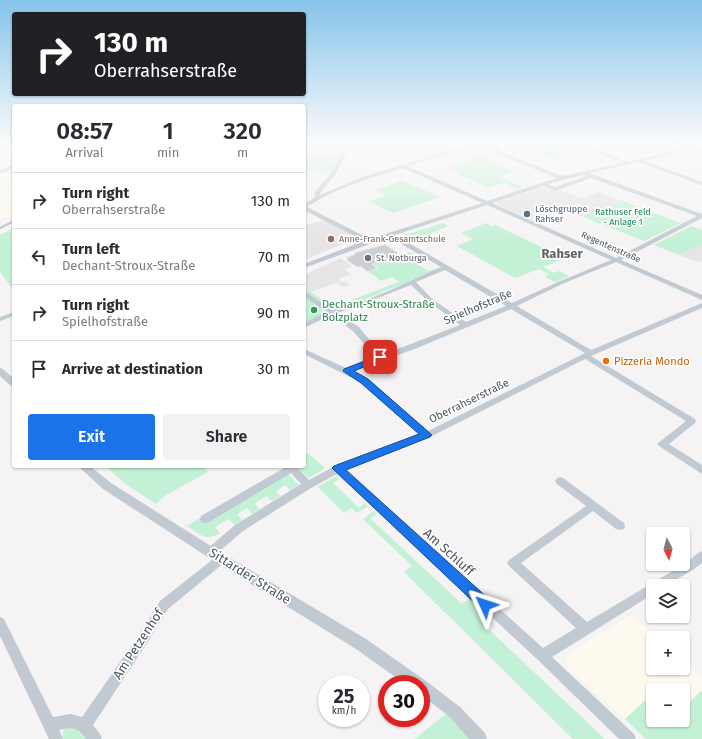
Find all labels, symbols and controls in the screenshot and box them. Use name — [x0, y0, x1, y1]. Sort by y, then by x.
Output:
text: 130 m — [94, 26, 168, 59]
icon: right — [28, 28, 80, 80]
text: Oberrahserstraße — [94, 60, 237, 82]
text: 08:57 — [56, 117, 113, 145]
text: 1 — [163, 117, 174, 145]
text: 320 — [224, 117, 262, 145]
text: Arrival — [65, 145, 104, 160]
text: min — [157, 145, 179, 160]
text: m — [237, 145, 248, 160]
text: Turn right — [62, 184, 129, 202]
icon: right — [28, 190, 50, 212]
text: 130 m — [251, 192, 290, 210]
text: Oberrahserstraße — [62, 202, 165, 217]
place label: Löschgruppe Rahser — [535, 204, 587, 224]
park label: Rathuser Feld - Anlage 1 — [595, 207, 651, 227]
marker: Löschgruppe Rahser — [522, 209, 532, 219]
street label: Regentenstraße — [580, 229, 642, 265]
marker: Anne-Frank-Gesamtschule — [326, 234, 336, 244]
place label: Anne-Frank-Gesamtschule — [339, 234, 446, 244]
text: Turn left — [62, 240, 120, 258]
icon: left — [28, 246, 50, 268]
district label: Rahser — [541, 246, 583, 261]
text: 70 m — [258, 248, 290, 266]
marker: St. Notburga — [363, 253, 373, 263]
place label: St. Notburga — [376, 253, 427, 263]
text: Dechant-Stroux-Straße — [62, 258, 195, 273]
street label: Spielhofstraße — [442, 287, 514, 327]
text: Turn right — [62, 296, 129, 314]
place label: Dechant-Stroux-Straße Bolzplatz — [322, 298, 435, 324]
icon: right — [28, 302, 50, 324]
text: 90 m — [257, 304, 290, 322]
marker: Dechant-Stroux-Straße Bolzplatz — [309, 305, 319, 315]
text: Spielhofstraße — [62, 314, 148, 329]
pin — [363, 340, 397, 374]
icon: arrive — [369, 346, 391, 368]
place label: Pizzeria Mondo — [614, 355, 690, 368]
marker: Pizzeria Mondo — [601, 356, 611, 366]
icon: arrive — [28, 358, 50, 380]
text: Arrive at destination — [62, 360, 203, 378]
text: 30 m — [257, 360, 290, 378]
street label: Oberrahserstraße — [427, 376, 511, 426]
button: Exit — [28, 414, 155, 460]
button: Share — [163, 414, 290, 460]
street label: Am Schluff — [421, 525, 479, 580]
north arrow — [646, 527, 690, 571]
map controls — [646, 527, 690, 727]
street label: Sittarder Straße — [206, 545, 294, 607]
button: layers — [646, 579, 690, 623]
position arrow — [464, 584, 506, 626]
street label: Am Petzenhof — [110, 605, 167, 682]
button: + — [646, 631, 690, 675]
speed limit sign: 30 — [378, 675, 430, 727]
button: − — [646, 683, 690, 727]
text: 25 — [333, 684, 355, 708]
text: km/h — [332, 705, 356, 717]

